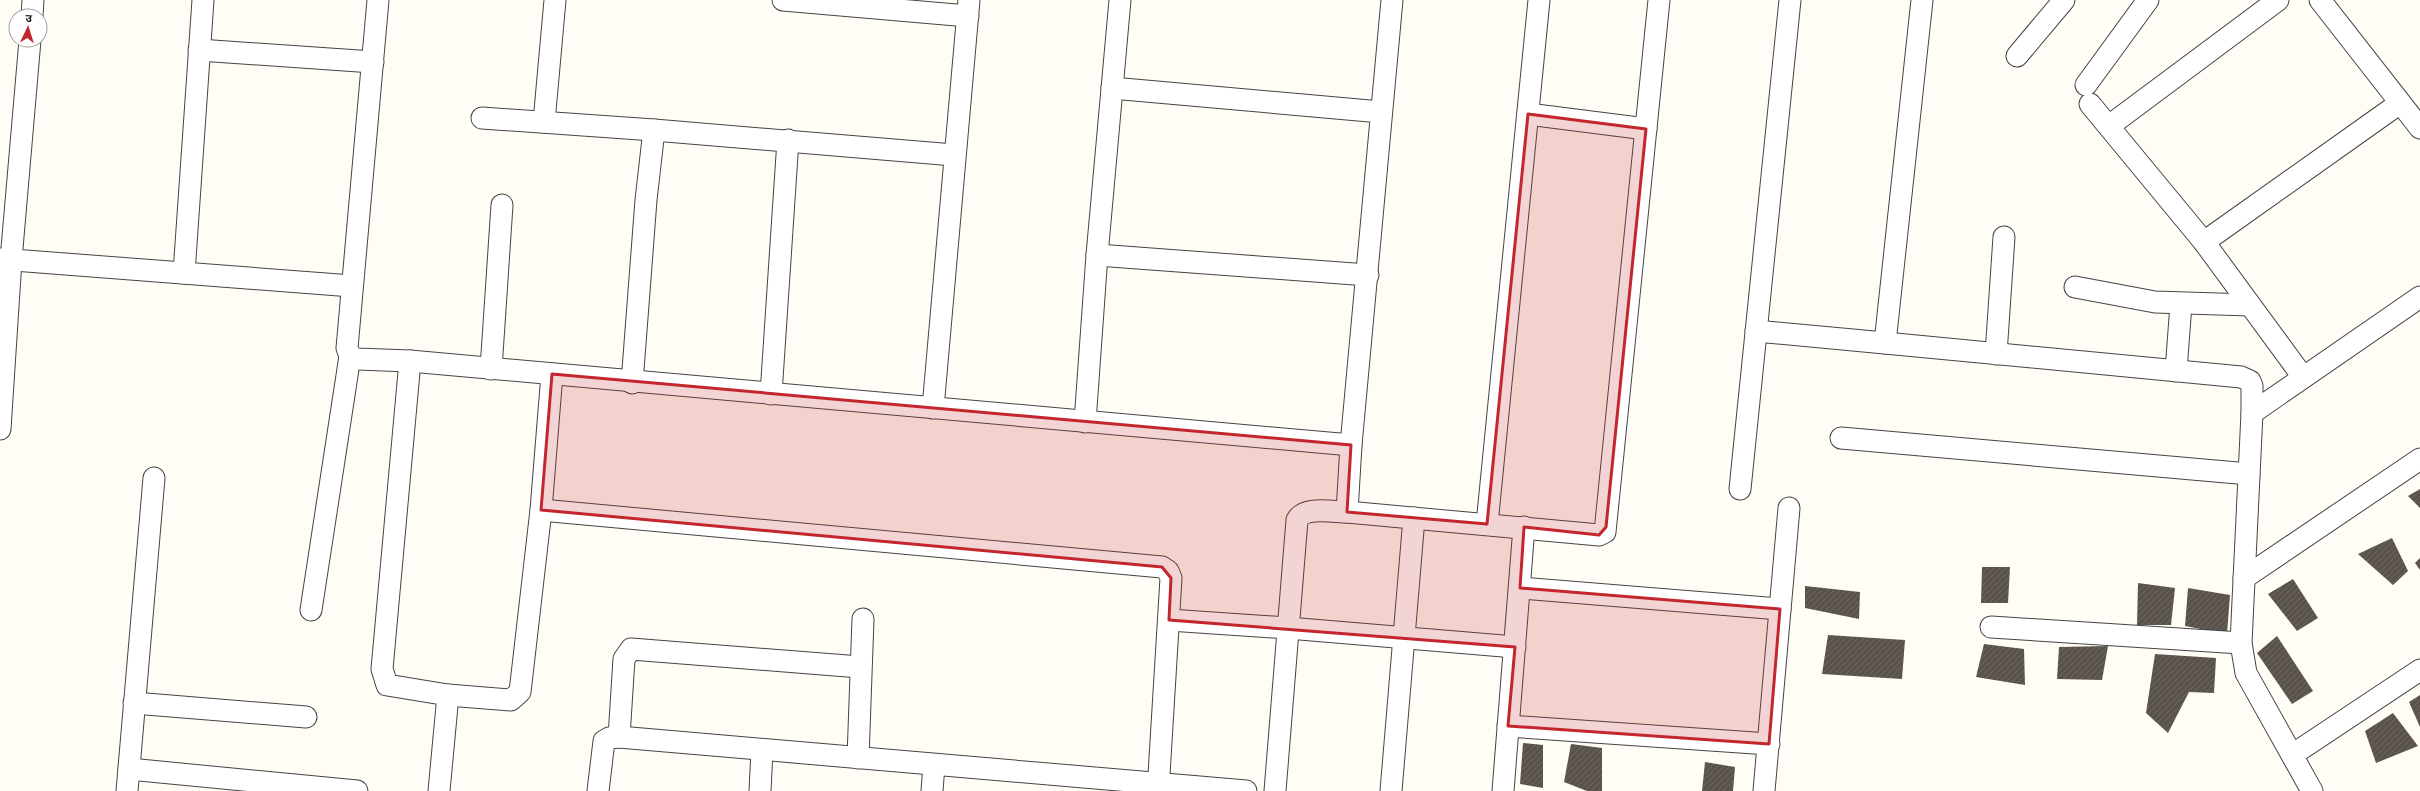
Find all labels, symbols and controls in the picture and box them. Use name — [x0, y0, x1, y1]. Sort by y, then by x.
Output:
north arrow — [8, 8, 48, 48]
text: उ — [25, 12, 33, 25]

